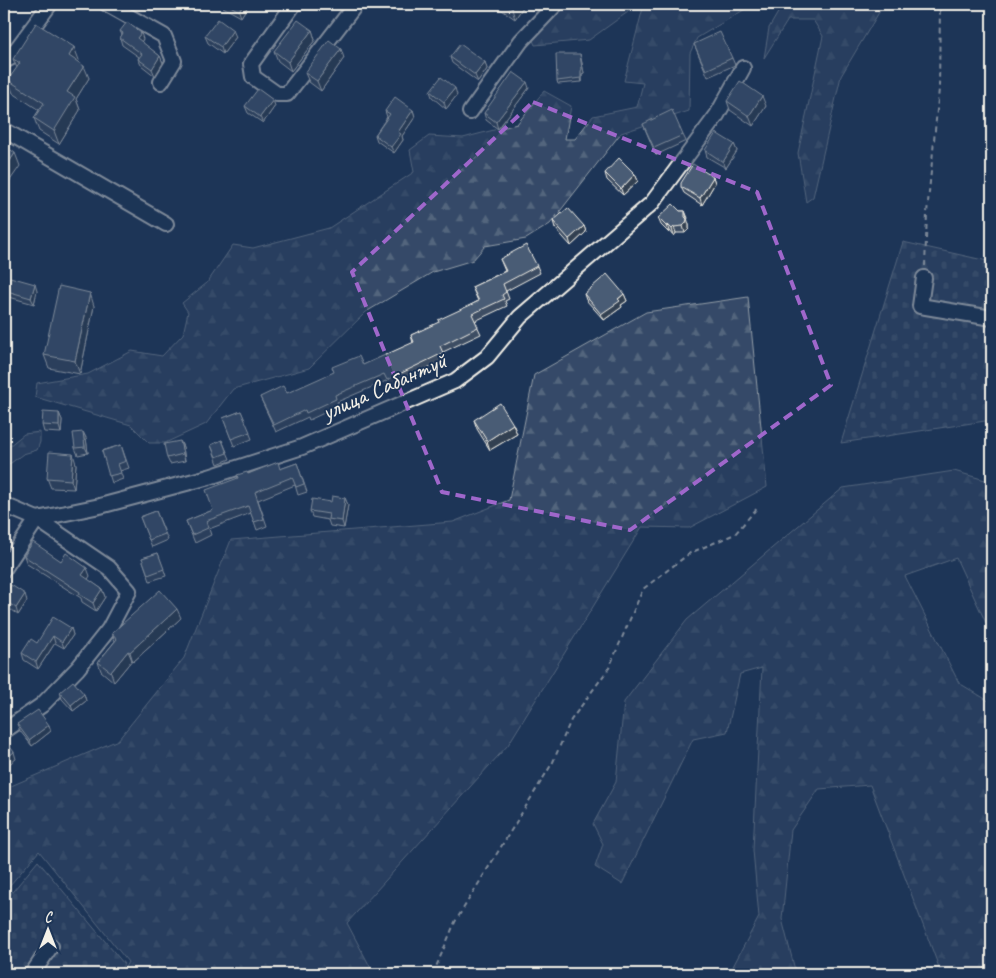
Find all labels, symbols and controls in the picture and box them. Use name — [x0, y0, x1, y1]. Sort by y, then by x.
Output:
street label: улица Сабантуй — [315, 344, 453, 428]
north arrow — [22, 906, 72, 956]
text: С — [45, 909, 54, 926]

